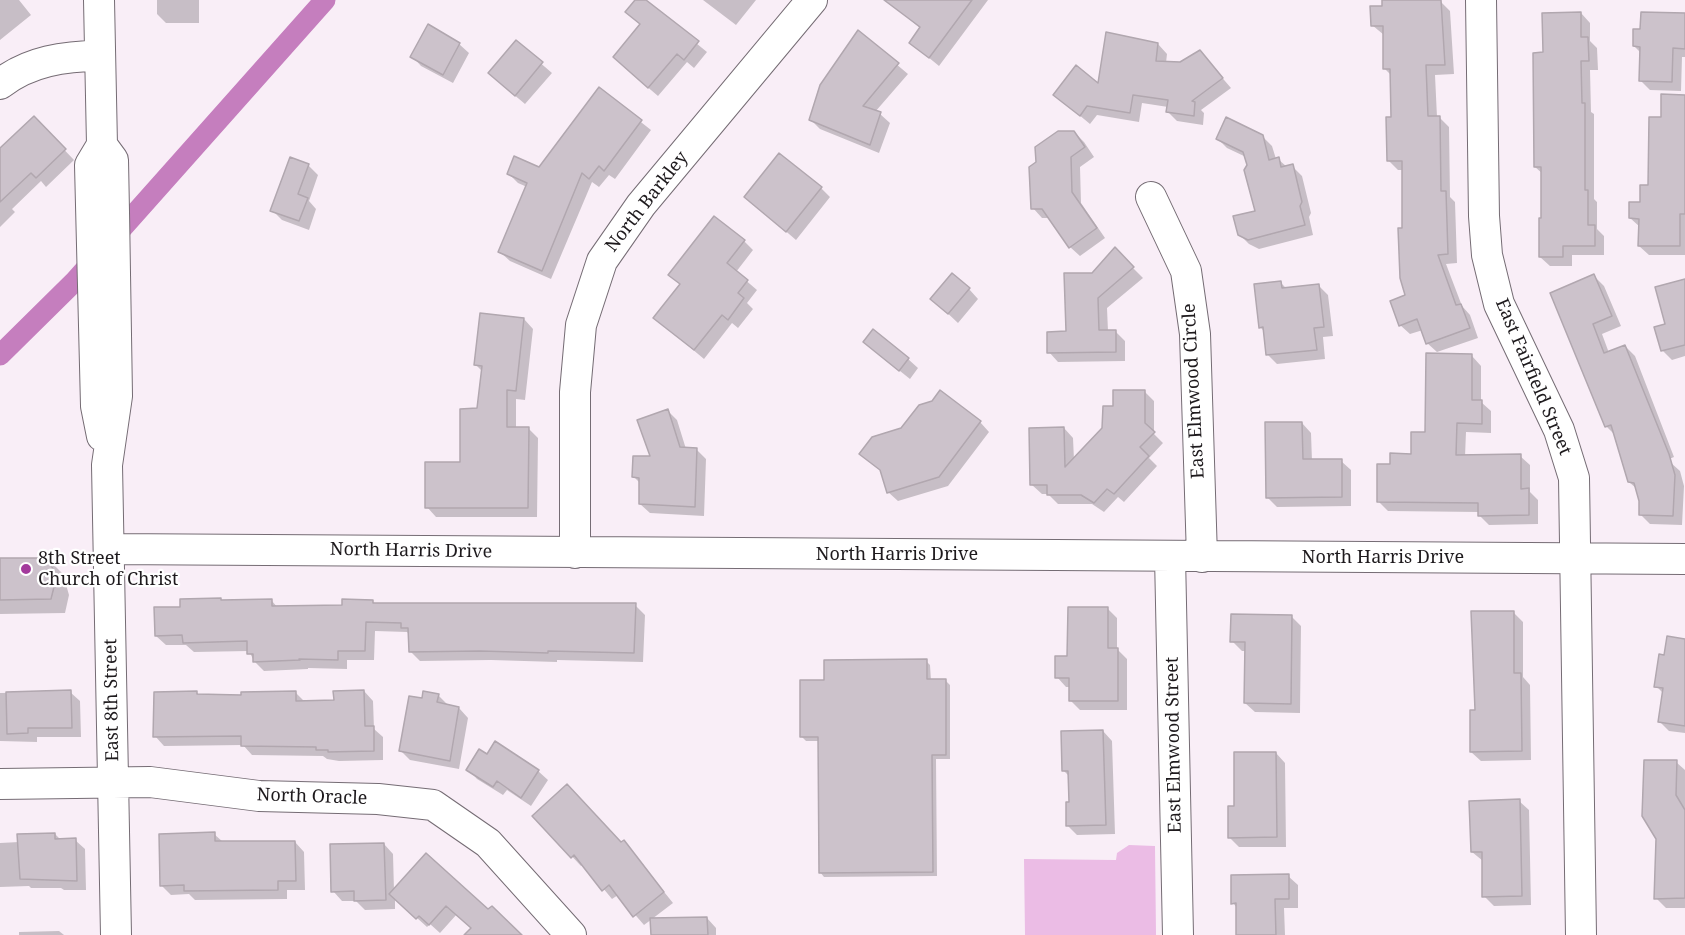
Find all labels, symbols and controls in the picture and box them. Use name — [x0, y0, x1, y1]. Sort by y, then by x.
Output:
street label: North Barkley — [601, 148, 693, 256]
street label: East Fairfield Street — [1490, 296, 1576, 458]
street label: East Elmwood Circle — [1179, 303, 1209, 479]
street label: North Harris Drive — [330, 539, 492, 563]
street label: North Harris Drive — [816, 544, 978, 566]
street label: North Harris Drive — [1302, 547, 1464, 569]
place label: 8th Street Church of Christ — [38, 548, 178, 590]
marker: 8th Street Church of Christ — [19, 562, 33, 576]
street label: East 8th Street — [100, 638, 124, 762]
street label: East Elmwood Street — [1162, 657, 1186, 833]
street label: North Oracle — [256, 784, 368, 810]

